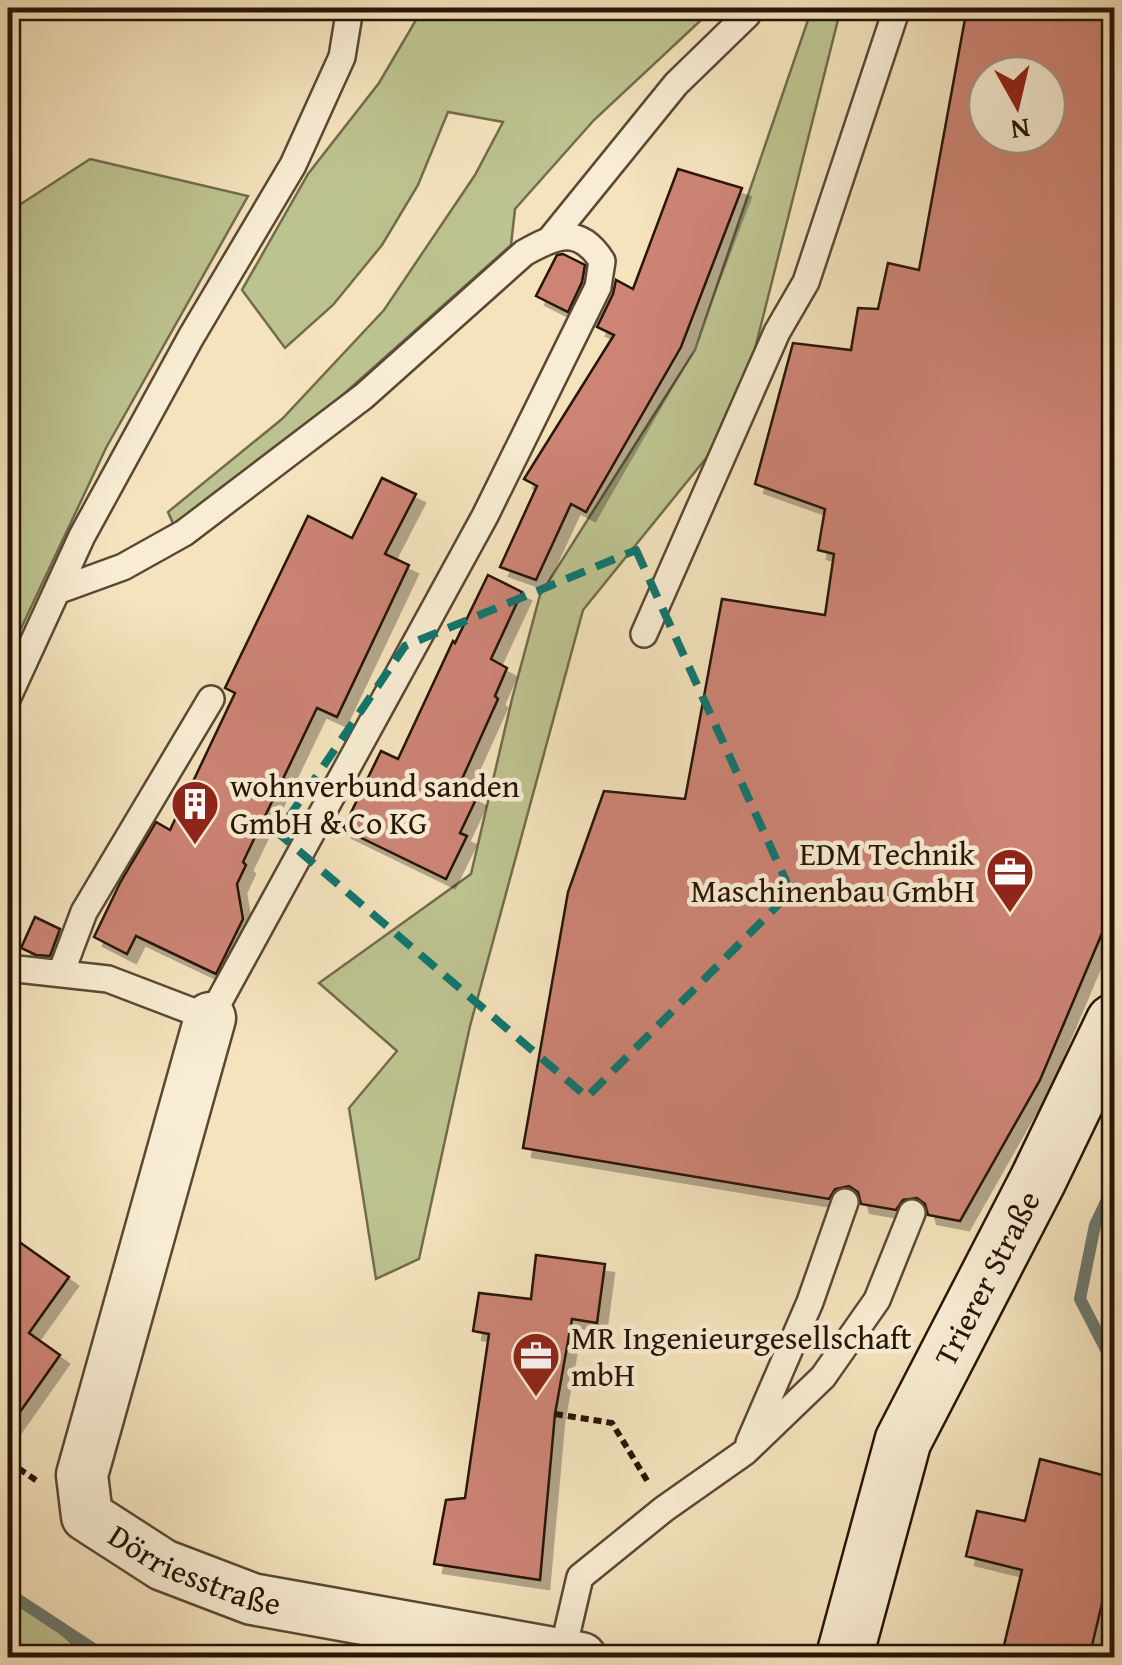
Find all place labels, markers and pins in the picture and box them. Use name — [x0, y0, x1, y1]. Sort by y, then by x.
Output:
place label: wohnverbund sanden GmbH & Co KG — [230, 762, 520, 846]
building icon: wohnverbund sanden GmbH & Co KG — [169, 778, 221, 846]
place label: EDM Technik Maschinenbau GmbH — [690, 830, 976, 914]
office icon: EDM Technik Maschinenbau GmbH — [984, 846, 1036, 914]
place label: MR Ingenieurgesellschaft mbH — [571, 1314, 912, 1398]
office icon: MR Ingenieurgesellschaft mbH — [510, 1330, 562, 1398]

